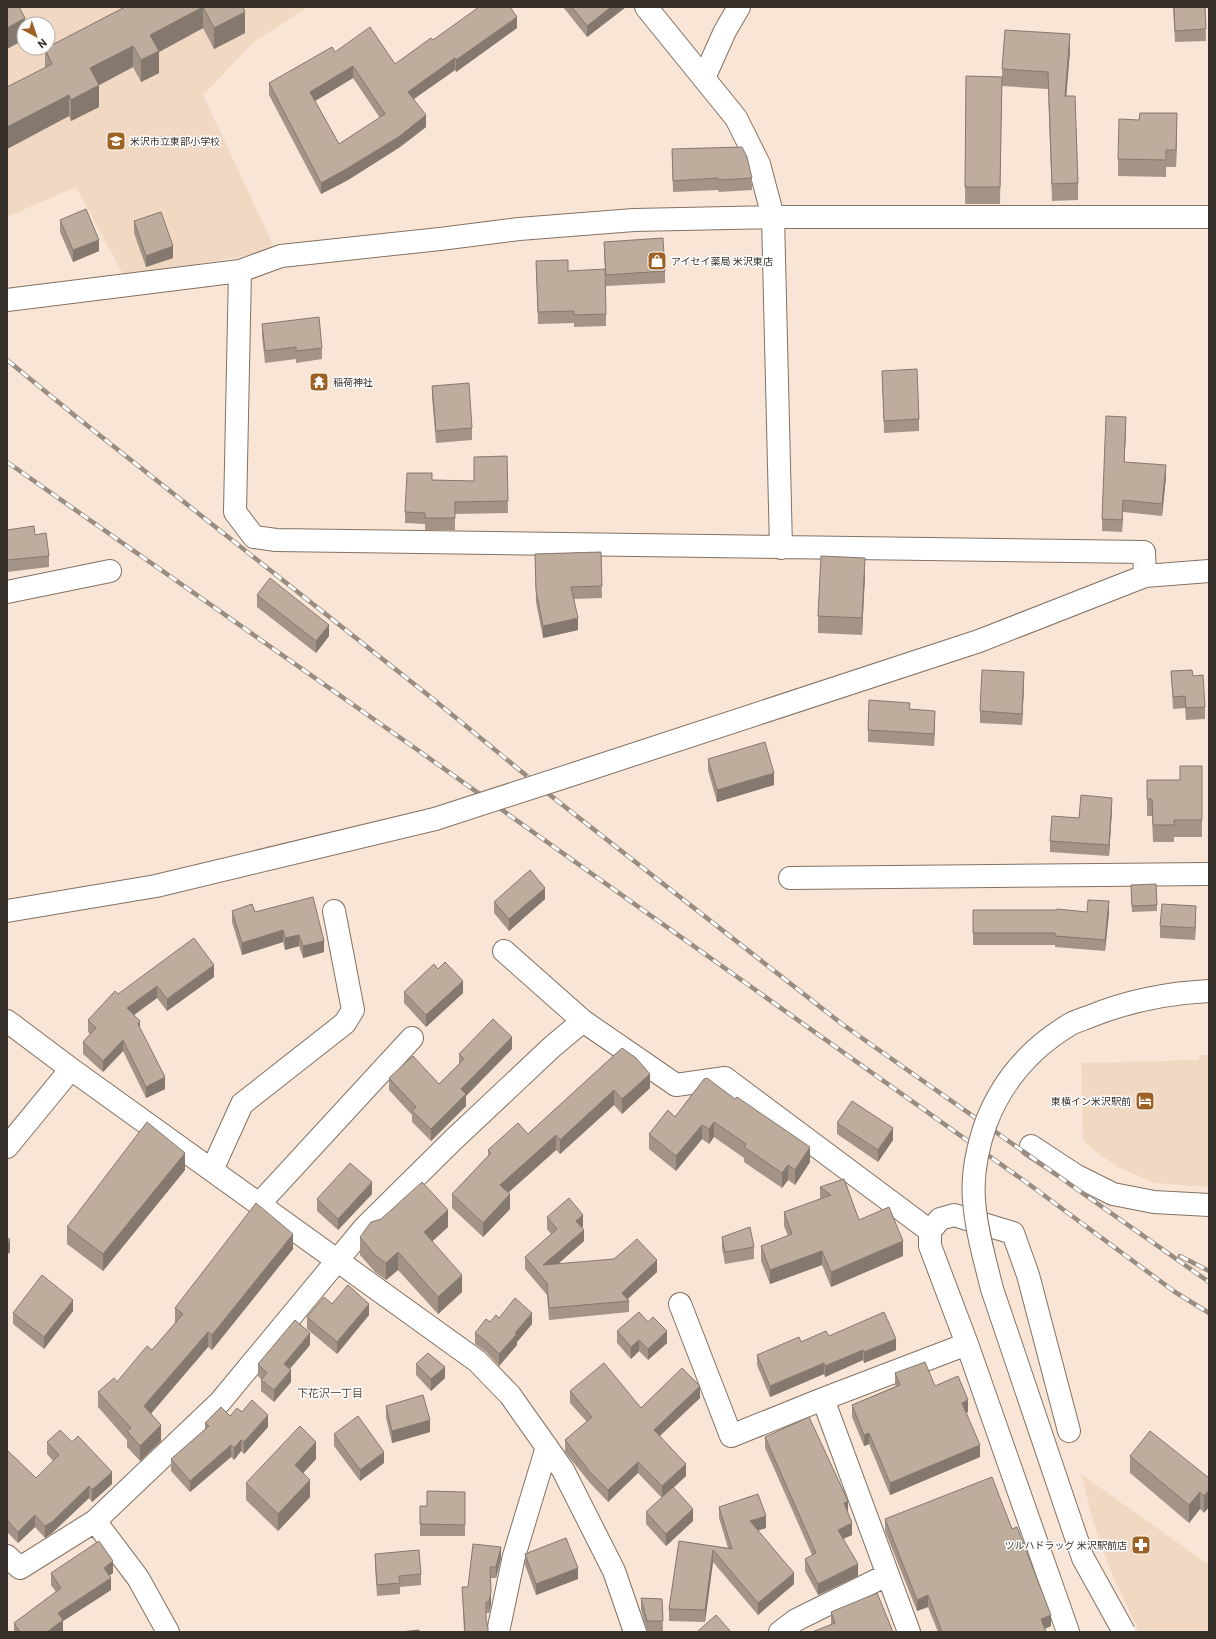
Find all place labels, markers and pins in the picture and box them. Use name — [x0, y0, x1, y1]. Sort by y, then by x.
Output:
school or university icon: 米沢市立東部小学校 — [105, 130, 127, 152]
place label: 米沢市立東部小学校 — [130, 136, 220, 147]
shop icon: アイセイ薬局 米沢東店 — [646, 250, 668, 272]
place label: アイセイ薬局 米沢東店 — [671, 256, 773, 267]
temple icon: 稲荷神社 — [308, 371, 330, 393]
place label: 稲荷神社 — [333, 377, 373, 388]
hotel icon: 東横イン米沢駅前 — [1134, 1090, 1156, 1112]
place label: 東横イン米沢駅前 — [1051, 1096, 1131, 1107]
pharmacy icon: ツルハドラッグ 米沢駅前店 — [1130, 1534, 1152, 1556]
place label: ツルハドラッグ 米沢駅前店 — [1005, 1540, 1127, 1551]

